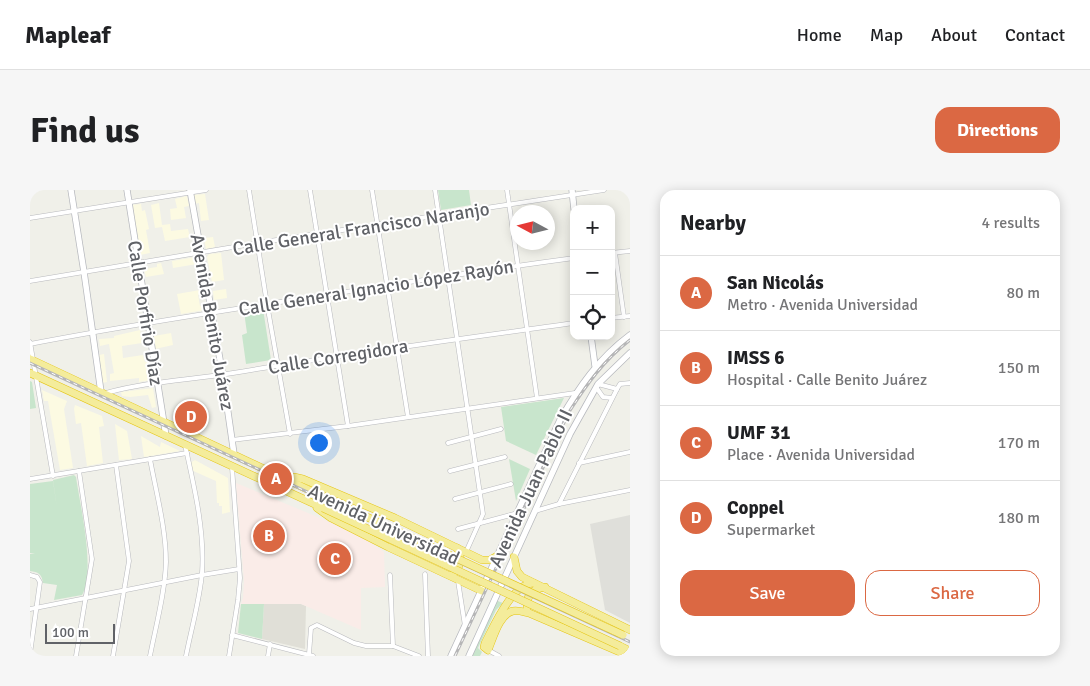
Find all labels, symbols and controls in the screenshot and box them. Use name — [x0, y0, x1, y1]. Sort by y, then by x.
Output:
text: Mapleaf — [25, 20, 110, 50]
text: Home — [797, 24, 842, 46]
text: Map — [870, 24, 903, 46]
text: About — [931, 24, 977, 46]
text: Contact — [1005, 24, 1065, 46]
button: Directions — [935, 107, 1060, 153]
text: Find us — [30, 109, 140, 152]
street label: Calle General Francisco Naranjo — [231, 197, 491, 261]
north arrow — [510, 205, 555, 250]
map controls — [570, 205, 615, 340]
button: + — [570, 205, 615, 250]
text: Nearby — [680, 210, 746, 236]
text: 4 results — [981, 213, 1040, 233]
street label: Avenida Benito Juárez — [185, 232, 239, 412]
street label: Calle Porfirio Díaz — [122, 239, 168, 387]
button: − — [570, 250, 615, 295]
street label: Calle General Ignacio López Rayón — [237, 254, 515, 322]
text: San Nicolás — [727, 271, 824, 295]
text: A — [691, 283, 701, 303]
text: 80 m — [1006, 283, 1040, 303]
button: locate — [570, 295, 615, 340]
text: Metro · Avenida Universidad — [727, 295, 918, 315]
street label: Calle Corregidora — [266, 334, 410, 380]
text: IMSS 6 — [727, 346, 784, 370]
text: B — [691, 358, 701, 378]
text: 150 m — [998, 358, 1040, 378]
text: Hospital · Calle Benito Juárez — [727, 370, 927, 390]
pin: D — [175, 398, 207, 436]
street label: Avenida Juan Pablo II — [484, 405, 578, 572]
text: UMF 31 — [727, 421, 791, 445]
your location — [306, 430, 332, 456]
text: C — [691, 433, 701, 453]
text: 170 m — [998, 433, 1040, 453]
text: Place · Avenida Universidad — [727, 445, 915, 465]
pin: A — [260, 460, 292, 498]
street label: Avenida Universidad — [304, 479, 463, 571]
text: Coppel — [727, 496, 784, 520]
text: D — [691, 508, 701, 528]
text: 180 m — [998, 508, 1040, 528]
pin: B — [253, 517, 285, 555]
text: Supermarket — [727, 520, 815, 540]
pin: C — [319, 540, 351, 578]
button: Save — [680, 570, 855, 616]
button: Share — [865, 570, 1040, 616]
scale bar — [45, 621, 115, 644]
text: 100 m — [52, 624, 89, 641]

